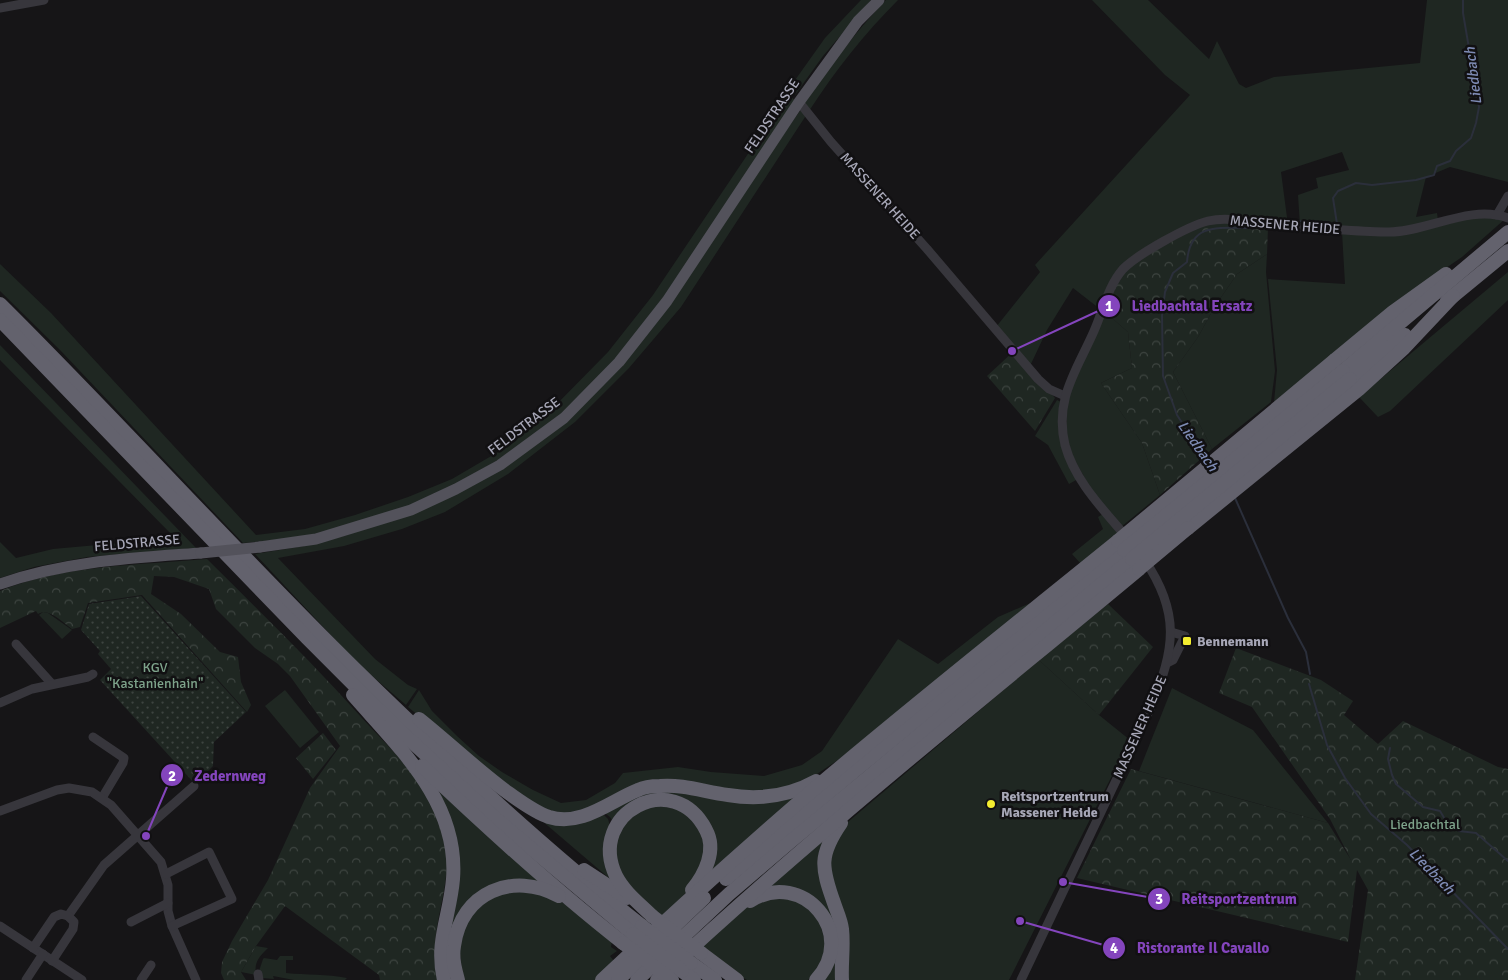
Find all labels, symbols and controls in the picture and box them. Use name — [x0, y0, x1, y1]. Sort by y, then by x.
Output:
water label: Liedbach — [1460, 45, 1485, 106]
street label: FELDSTRASSE — [741, 75, 803, 156]
street label: MASSENER HEIDE — [837, 149, 923, 243]
street label: MASSENER HEIDE — [1229, 212, 1341, 238]
callout: Liedbachtal Ersatz — [1096, 291, 1262, 321]
text: 1 — [1105, 297, 1113, 315]
text: Liedbachtal Ersatz — [1131, 297, 1253, 315]
street label: FELDSTRASSE — [484, 393, 564, 459]
water label: Liedbach — [1174, 417, 1222, 476]
street label: FELDSTRASSE — [93, 531, 181, 555]
place label: Bennemann — [1197, 633, 1269, 650]
marker: Bennemann — [1181, 635, 1193, 647]
park label: KGV "Kastanienhain" — [107, 659, 203, 692]
street label: MASSENER HEIDE — [1110, 673, 1170, 781]
callout: Zedernweg — [159, 760, 276, 790]
text: 2 — [168, 767, 176, 785]
text: Zedernweg — [194, 767, 266, 785]
place label: Reitsportzentrum Massener Heide — [1001, 788, 1109, 821]
marker: Reitsportzentrum Massener Heide — [985, 798, 997, 810]
park label: Liedbachtal — [1390, 816, 1460, 833]
water label: Liedbach — [1405, 844, 1459, 899]
callout: Reitsportzentrum — [1146, 884, 1307, 914]
text: 3 — [1155, 890, 1163, 908]
text: Reitsportzentrum — [1181, 890, 1297, 908]
callout: Ristorante Il Cavallo — [1102, 933, 1280, 963]
text: 4 — [1110, 939, 1118, 957]
text: Ristorante Il Cavallo — [1137, 939, 1270, 957]

